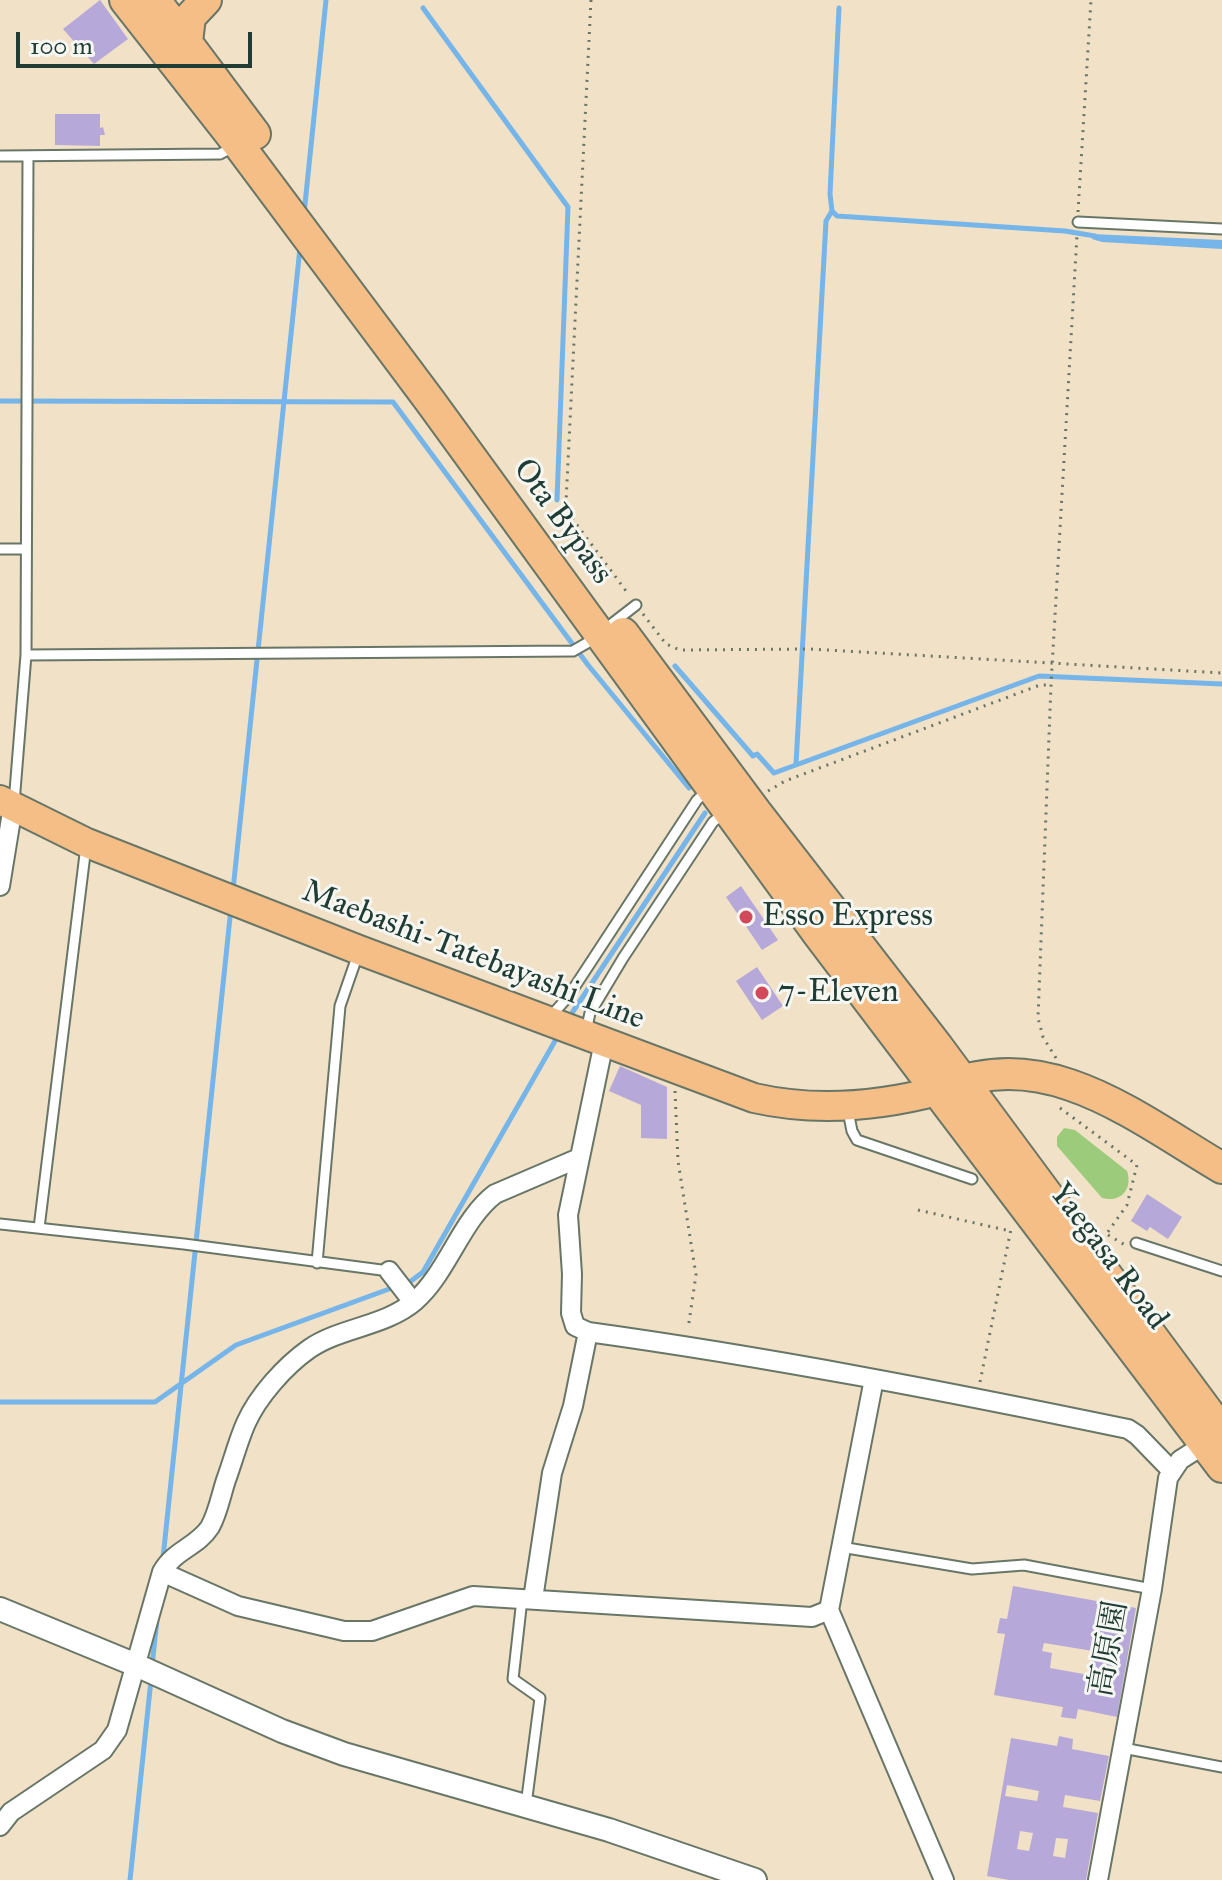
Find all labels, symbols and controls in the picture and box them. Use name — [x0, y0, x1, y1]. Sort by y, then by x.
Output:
scale bar — [20, 16, 256, 66]
text: 100 m — [30, 31, 93, 61]
street label: Ota Bypass — [504, 452, 620, 592]
street label: Maebashi-Tatebayashi Line — [296, 873, 650, 1039]
place label: Esso Express — [762, 898, 933, 936]
marker: Esso Express — [737, 908, 755, 926]
place label: 7-Eleven — [778, 974, 898, 1012]
marker: 7-Eleven — [753, 984, 771, 1002]
street label: Yaegasa Road — [1040, 1176, 1176, 1338]
street label: 高原園 — [1083, 1598, 1137, 1700]

